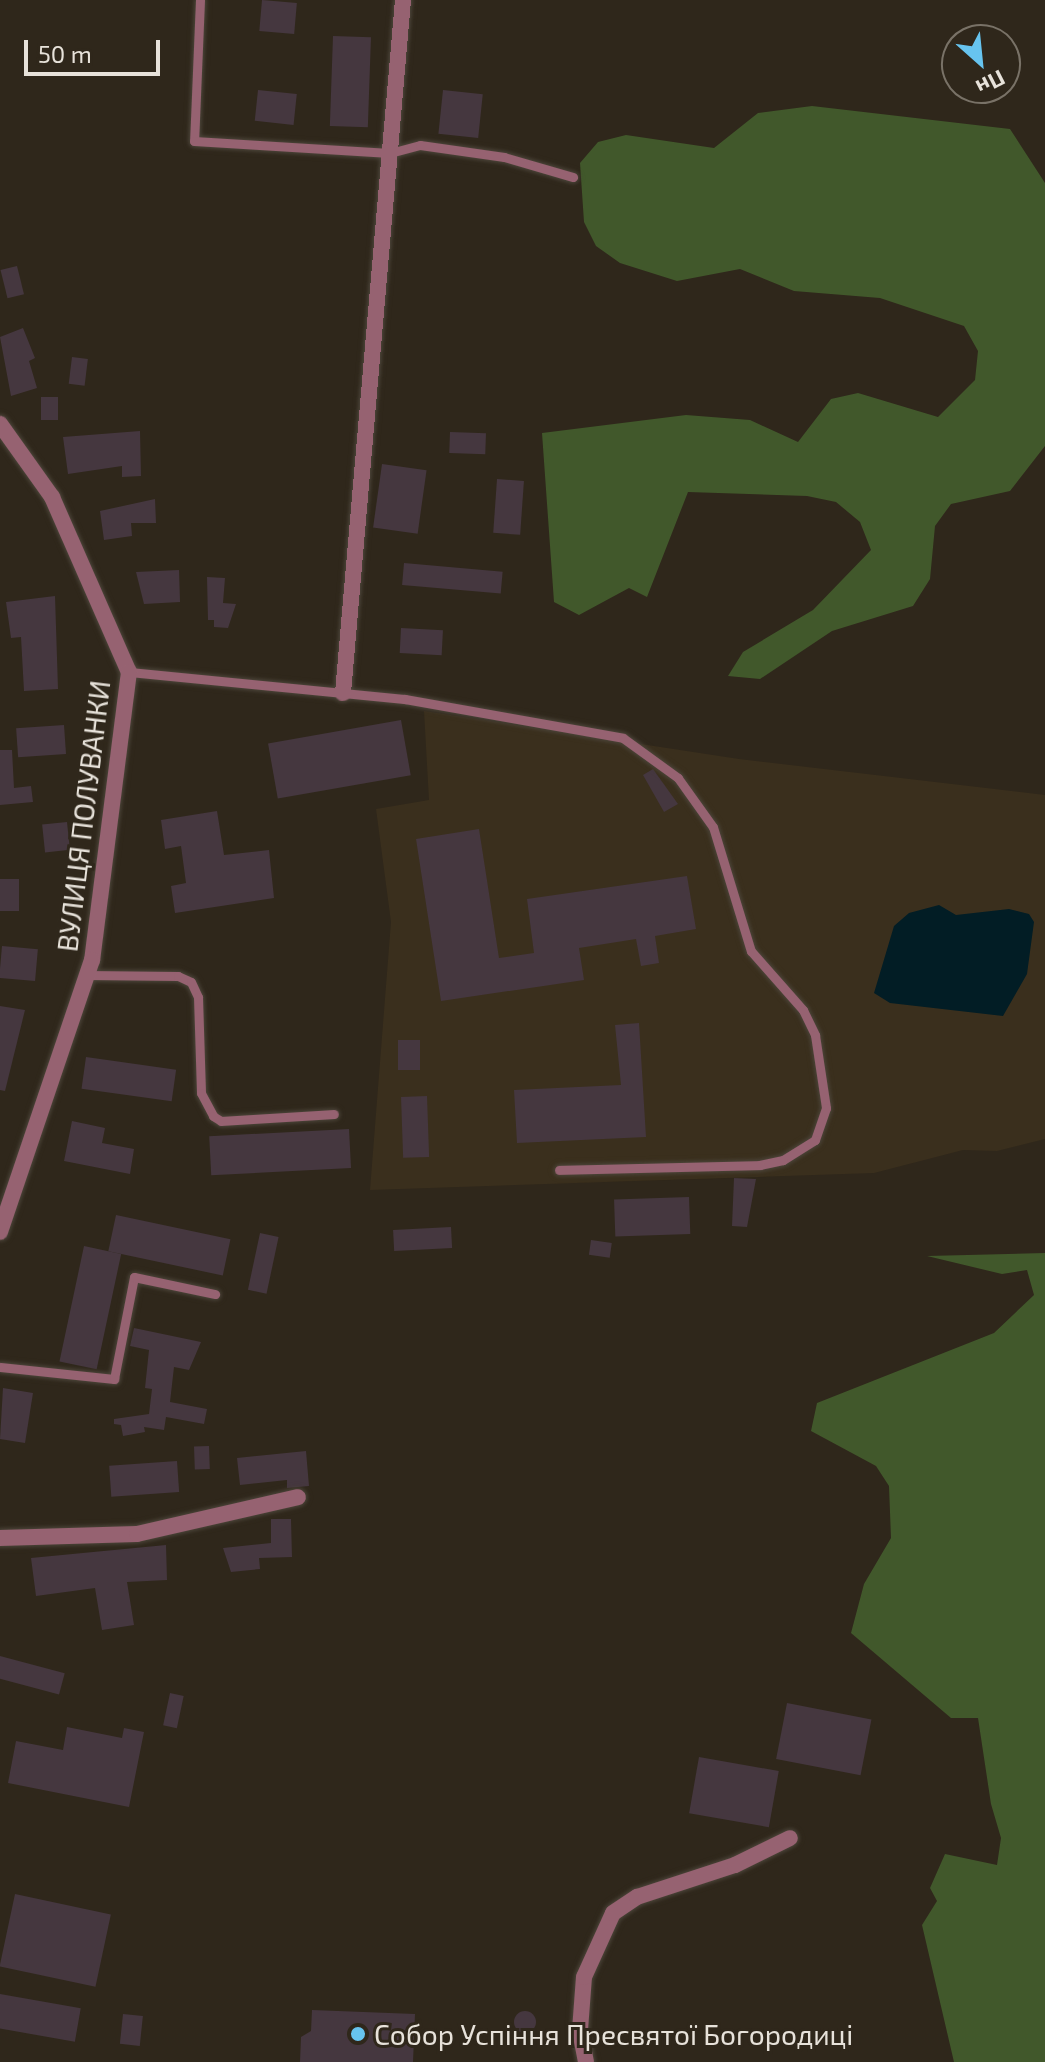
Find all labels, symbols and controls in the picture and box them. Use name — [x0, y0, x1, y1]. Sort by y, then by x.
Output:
scale bar — [28, 24, 164, 74]
north arrow — [941, 24, 1021, 104]
text: 50 m — [38, 39, 92, 68]
text: Пн — [972, 66, 1010, 102]
street label: ВУЛИЦЯ ПОЛУВАНКИ — [50, 678, 116, 954]
place label: Собор Успіння Пресвятої Богородиці — [374, 2017, 853, 2051]
marker: Собор Успіння Пресвятої Богородиці — [349, 2025, 367, 2043]

